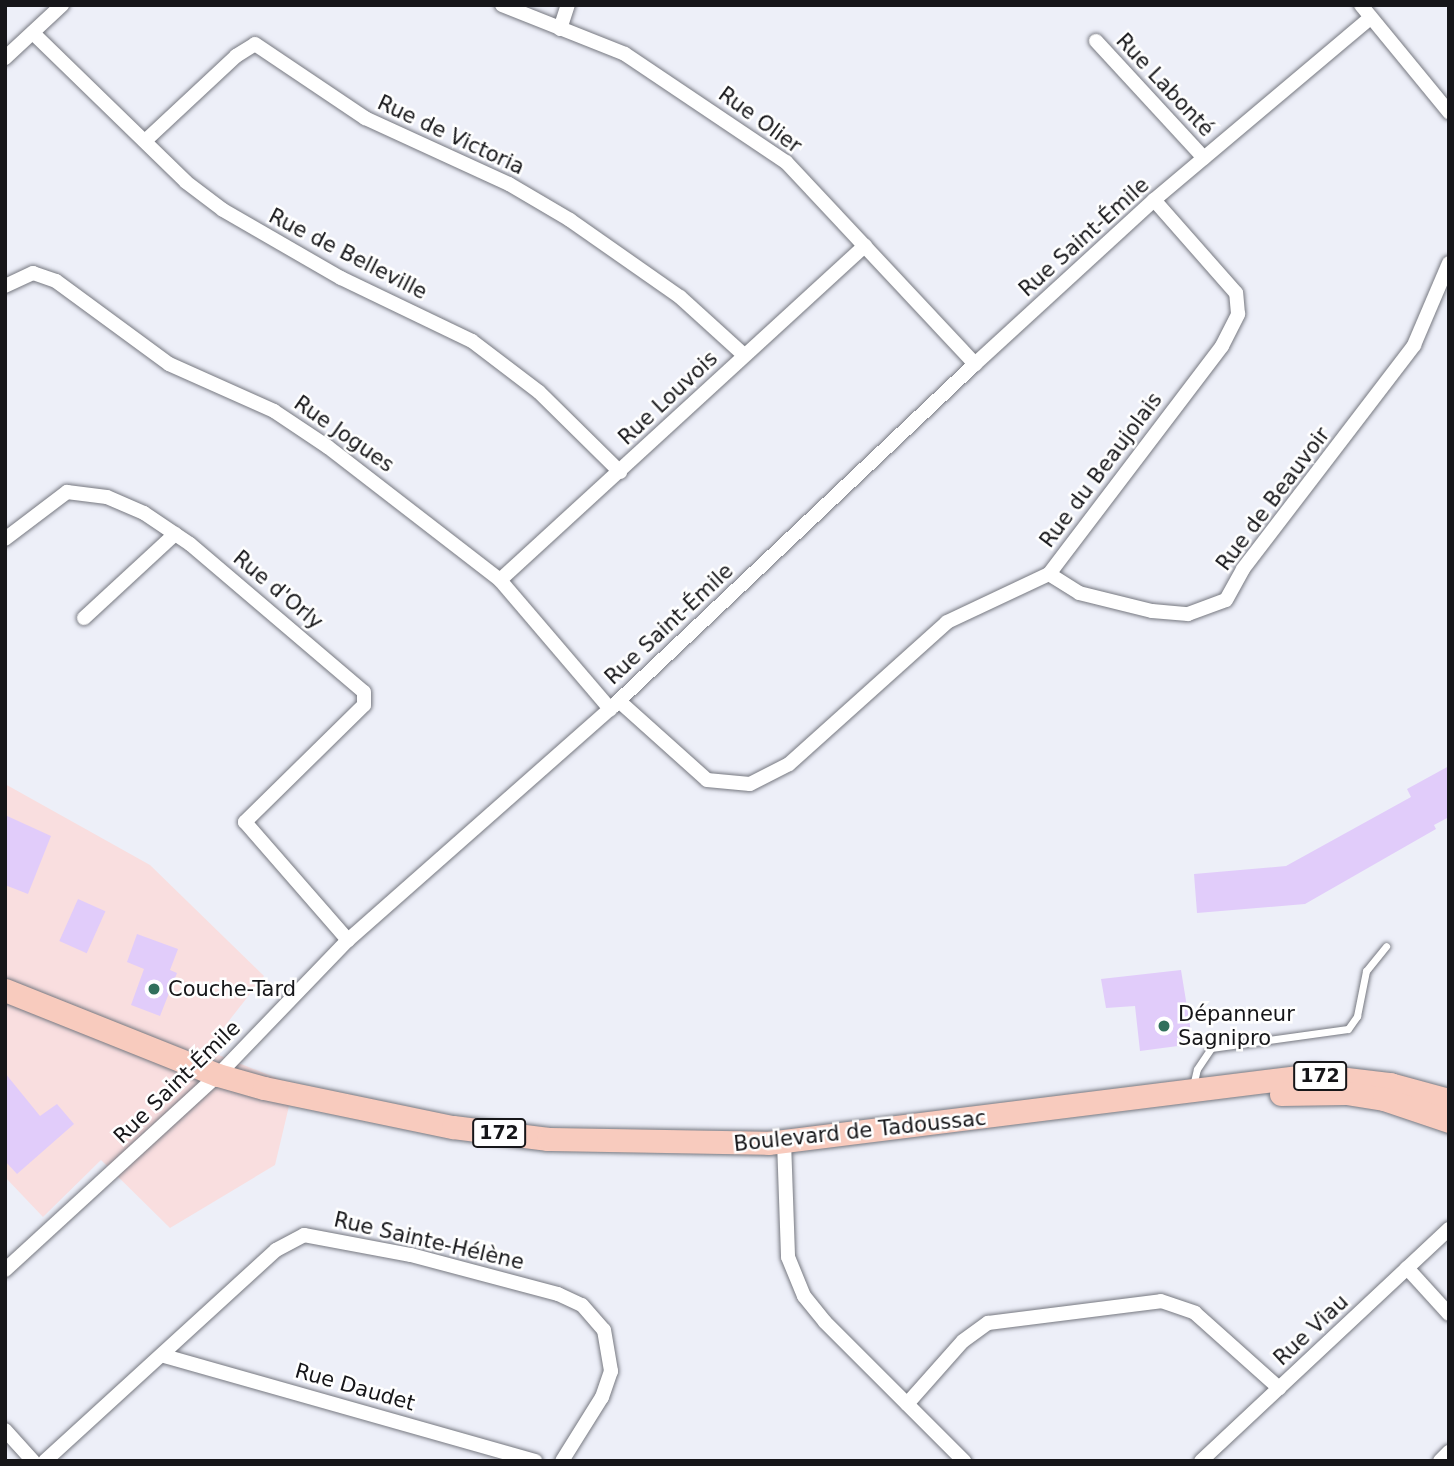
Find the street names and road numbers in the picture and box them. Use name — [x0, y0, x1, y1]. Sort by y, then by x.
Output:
street label: Rue Labonté — [1111, 28, 1219, 142]
street label: Rue Olier — [714, 82, 806, 158]
street label: Rue de Victoria — [374, 90, 528, 180]
street label: Rue Saint-Émile — [1014, 172, 1154, 302]
street label: Rue de Belleville — [265, 203, 431, 305]
street label: Rue Louvois — [613, 346, 723, 450]
street label: Rue du Beaujolais — [1035, 388, 1167, 552]
street label: Rue Jogues — [289, 390, 399, 478]
street label: Rue de Beauvoir — [1211, 422, 1335, 576]
street label: Rue d'Orly — [228, 545, 328, 635]
street label: Rue Saint-Émile — [600, 558, 738, 690]
street label: Rue Saint-Émile — [109, 1015, 245, 1149]
road number: 172 — [1292, 1060, 1348, 1092]
street label: Boulevard de Tadoussac — [732, 1105, 988, 1157]
road number: 172 — [471, 1118, 527, 1148]
street label: Rue Sainte-Hélène — [331, 1207, 527, 1275]
street label: Rue Viau — [1269, 1289, 1353, 1371]
street label: Rue Daudet — [292, 1358, 418, 1416]

